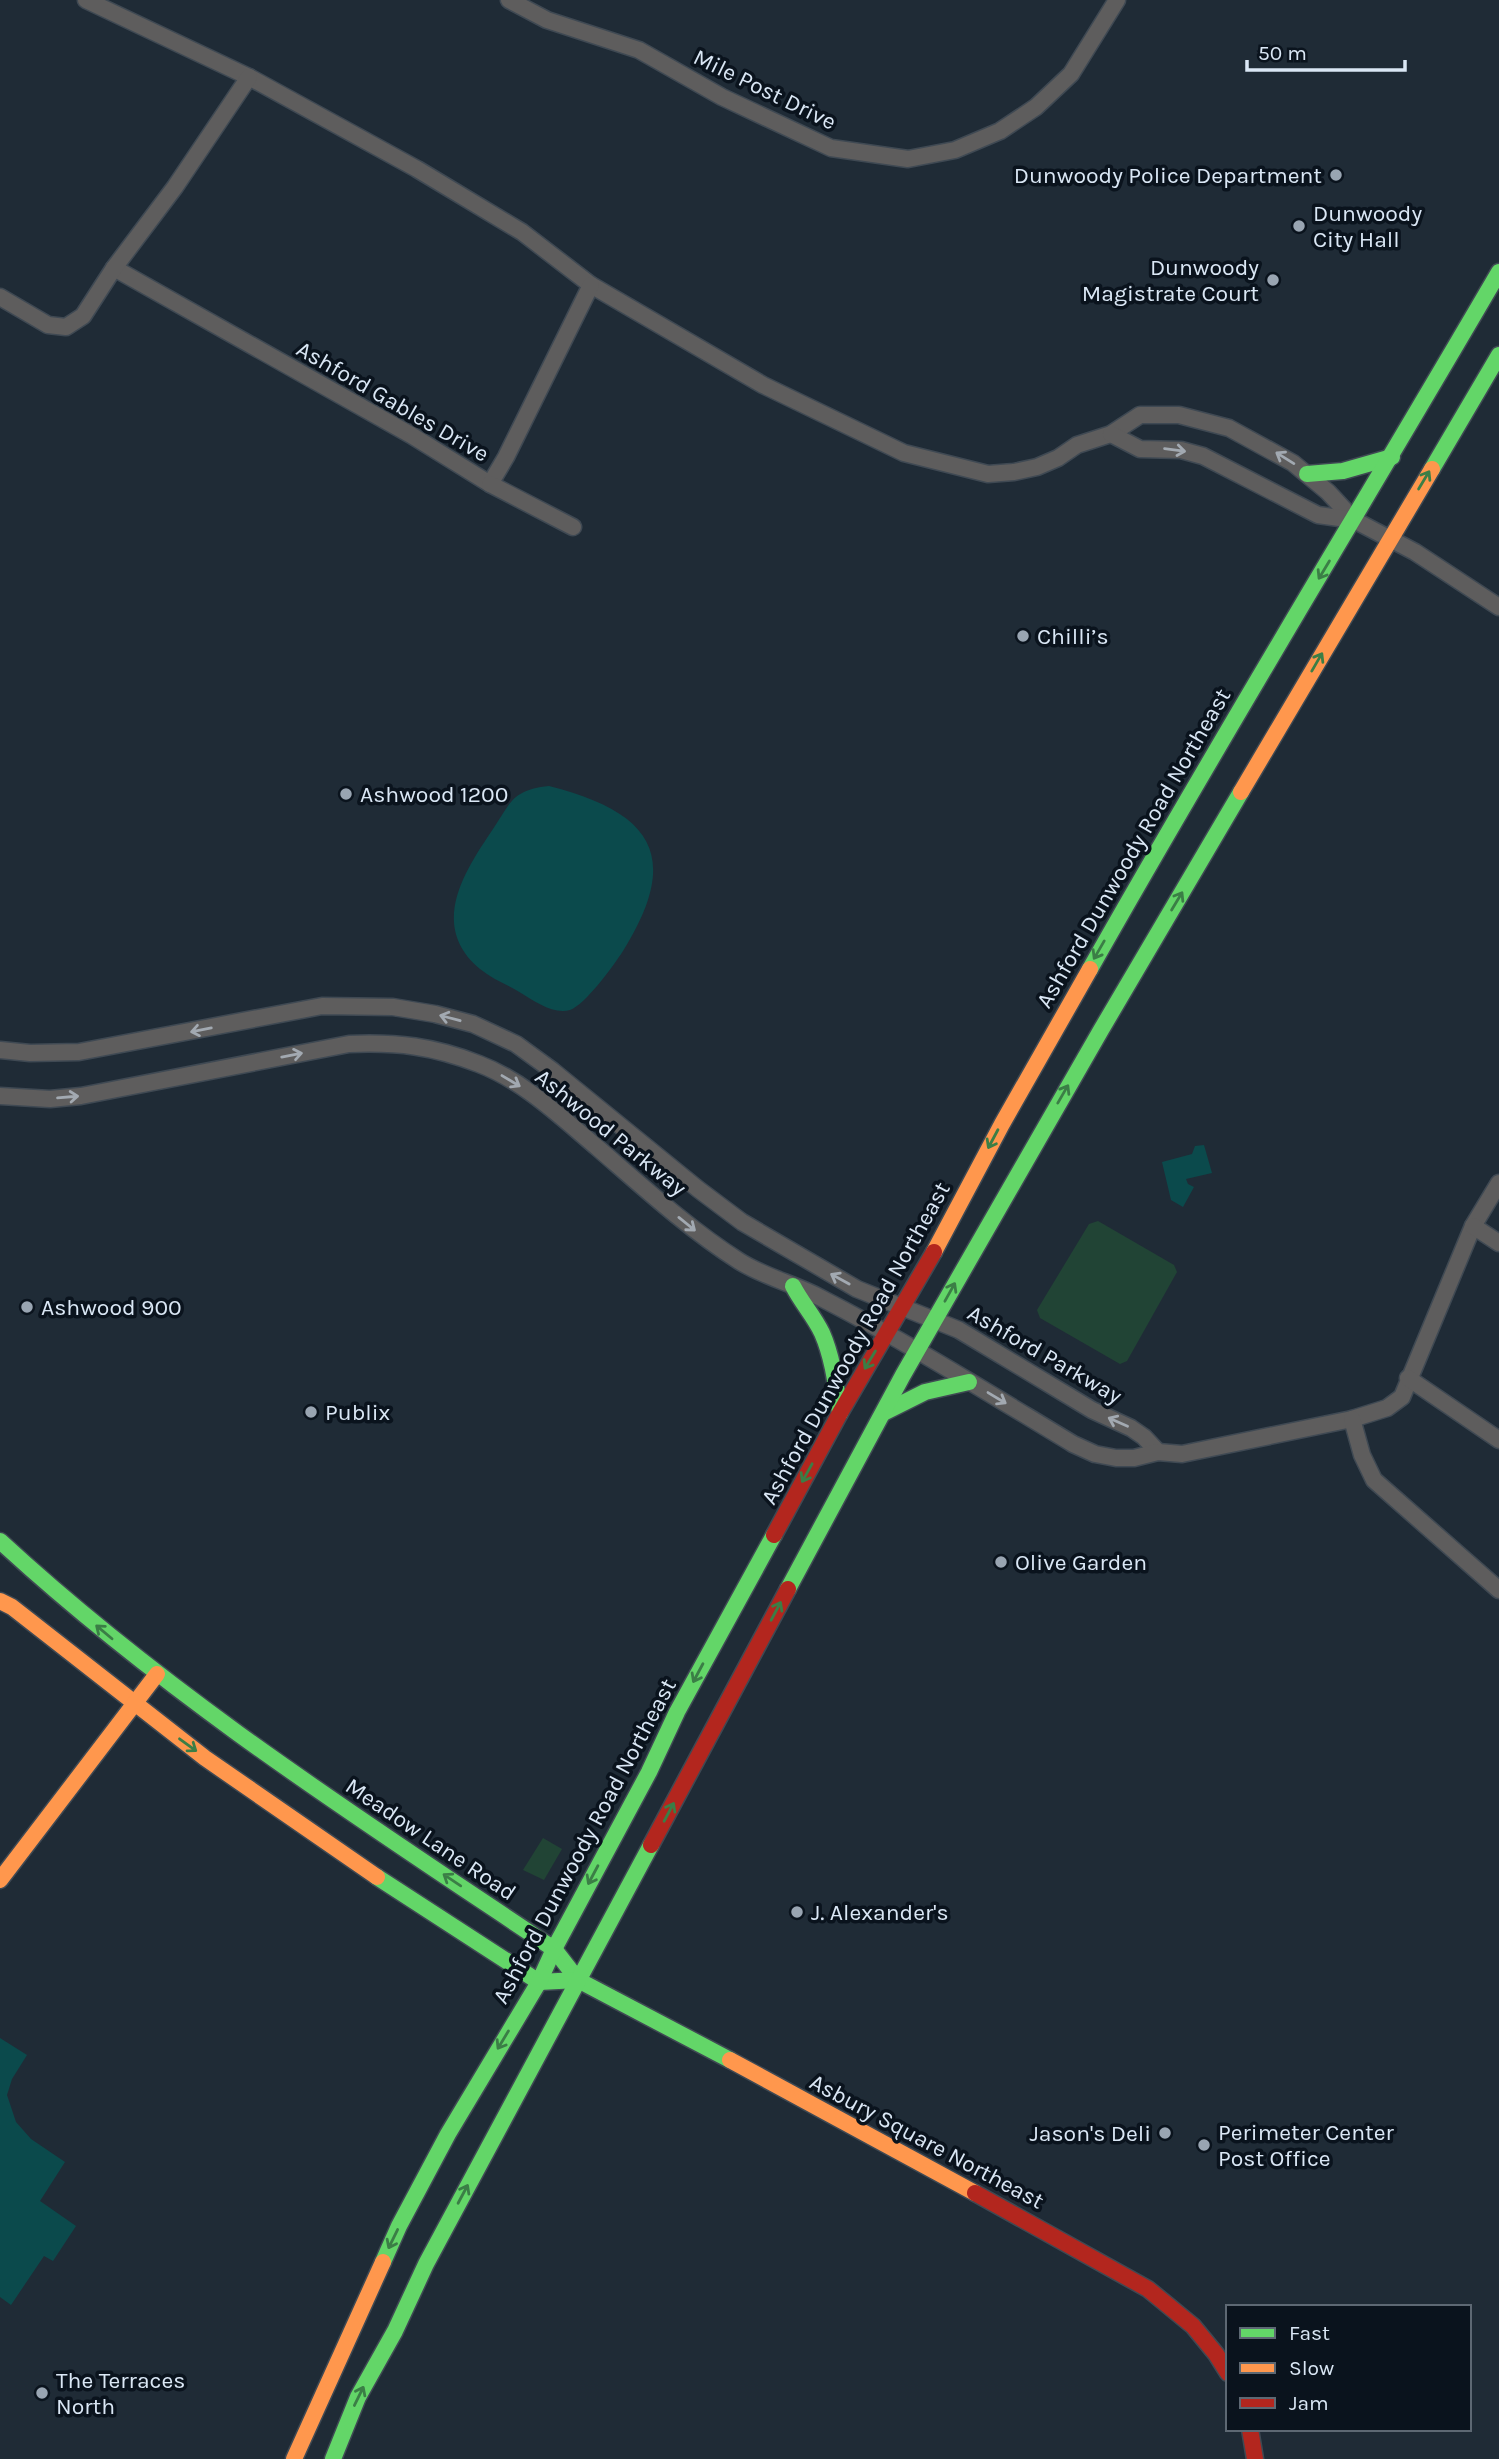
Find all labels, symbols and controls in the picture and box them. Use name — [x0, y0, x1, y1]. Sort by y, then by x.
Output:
scale bar — [1247, 28, 1404, 72]
text: 50 m — [1258, 41, 1307, 65]
street label: Mile Post Drive — [689, 43, 840, 136]
place label: Dunwoody Police Department — [1014, 162, 1322, 189]
marker: Dunwoody Police Department — [1328, 167, 1344, 183]
place label: Dunwoody City Hall — [1313, 200, 1422, 253]
marker: Dunwoody City Hall — [1291, 218, 1307, 234]
place label: Dunwoody Magistrate Court — [1082, 254, 1259, 307]
marker: Dunwoody Magistrate Court — [1265, 272, 1281, 288]
street label: Ashford Gables Drive — [292, 335, 494, 468]
one-way arrow — [1163, 444, 1186, 457]
one-way arrow — [1276, 451, 1296, 465]
one-way arrow — [1417, 470, 1431, 490]
one-way arrow — [1316, 559, 1330, 579]
place label: Chilli’s — [1037, 623, 1109, 650]
marker: Chilli’s — [1015, 628, 1031, 644]
one-way arrow — [1310, 652, 1324, 672]
street label: Ashford Dunwoody Road Northeast — [1031, 683, 1236, 1013]
place label: Ashwood 1200 — [360, 781, 508, 808]
marker: Ashwood 1200 — [338, 786, 354, 802]
one-way arrow — [1170, 891, 1184, 911]
one-way arrow — [1092, 939, 1105, 960]
one-way arrow — [439, 1010, 461, 1023]
one-way arrow — [190, 1023, 213, 1037]
one-way arrow — [280, 1048, 303, 1062]
street label: Ashwood Parkway — [530, 1063, 692, 1202]
one-way arrow — [500, 1074, 520, 1088]
one-way arrow — [1056, 1085, 1070, 1105]
one-way arrow — [56, 1090, 79, 1103]
one-way arrow — [986, 1128, 1000, 1149]
street label: Ashford Dunwoody Road Northeast — [755, 1177, 956, 1509]
one-way arrow — [678, 1216, 696, 1231]
one-way arrow — [830, 1272, 850, 1286]
one-way arrow — [944, 1282, 957, 1303]
place label: Ashwood 900 — [41, 1294, 182, 1321]
marker: Ashwood 900 — [19, 1299, 35, 1315]
street label: Ashford Parkway — [963, 1299, 1127, 1410]
one-way arrow — [863, 1349, 877, 1369]
one-way arrow — [986, 1392, 1006, 1406]
place label: Publix — [325, 1399, 391, 1426]
marker: Publix — [303, 1404, 319, 1420]
one-way arrow — [1108, 1415, 1129, 1428]
one-way arrow — [800, 1462, 813, 1483]
place label: Olive Garden — [1015, 1549, 1147, 1576]
marker: Olive Garden — [993, 1554, 1009, 1570]
one-way arrow — [769, 1601, 783, 1622]
one-way arrow — [95, 1624, 113, 1639]
one-way arrow — [691, 1662, 704, 1683]
street label: Ashford Dunwoody Road Northeast — [487, 1674, 682, 2008]
one-way arrow — [178, 1738, 197, 1753]
street label: Meadow Lane Road — [340, 1772, 521, 1906]
one-way arrow — [662, 1802, 676, 1823]
one-way arrow — [586, 1864, 600, 1885]
one-way arrow — [443, 1873, 462, 1888]
place label: J. Alexander's — [811, 1899, 949, 1926]
marker: J. Alexander's — [789, 1904, 805, 1920]
one-way arrow — [496, 2029, 510, 2049]
street label: Asbury Square Northeast — [805, 2068, 1049, 2215]
place label: Perimeter Center Post Office — [1218, 2119, 1395, 2172]
place label: Jason's Deli — [1030, 2120, 1151, 2147]
marker: Jason's Deli — [1157, 2125, 1173, 2141]
marker: Perimeter Center Post Office — [1196, 2137, 1212, 2153]
one-way arrow — [457, 2184, 470, 2205]
one-way arrow — [386, 2228, 399, 2249]
legend — [1226, 2305, 1471, 2431]
text: Fast — [1289, 2321, 1330, 2345]
text: Slow — [1289, 2356, 1334, 2380]
place label: The Terraces North — [56, 2367, 185, 2420]
marker: The Terraces North — [34, 2385, 50, 2401]
one-way arrow — [353, 2386, 367, 2407]
text: Jam — [1289, 2391, 1329, 2415]

